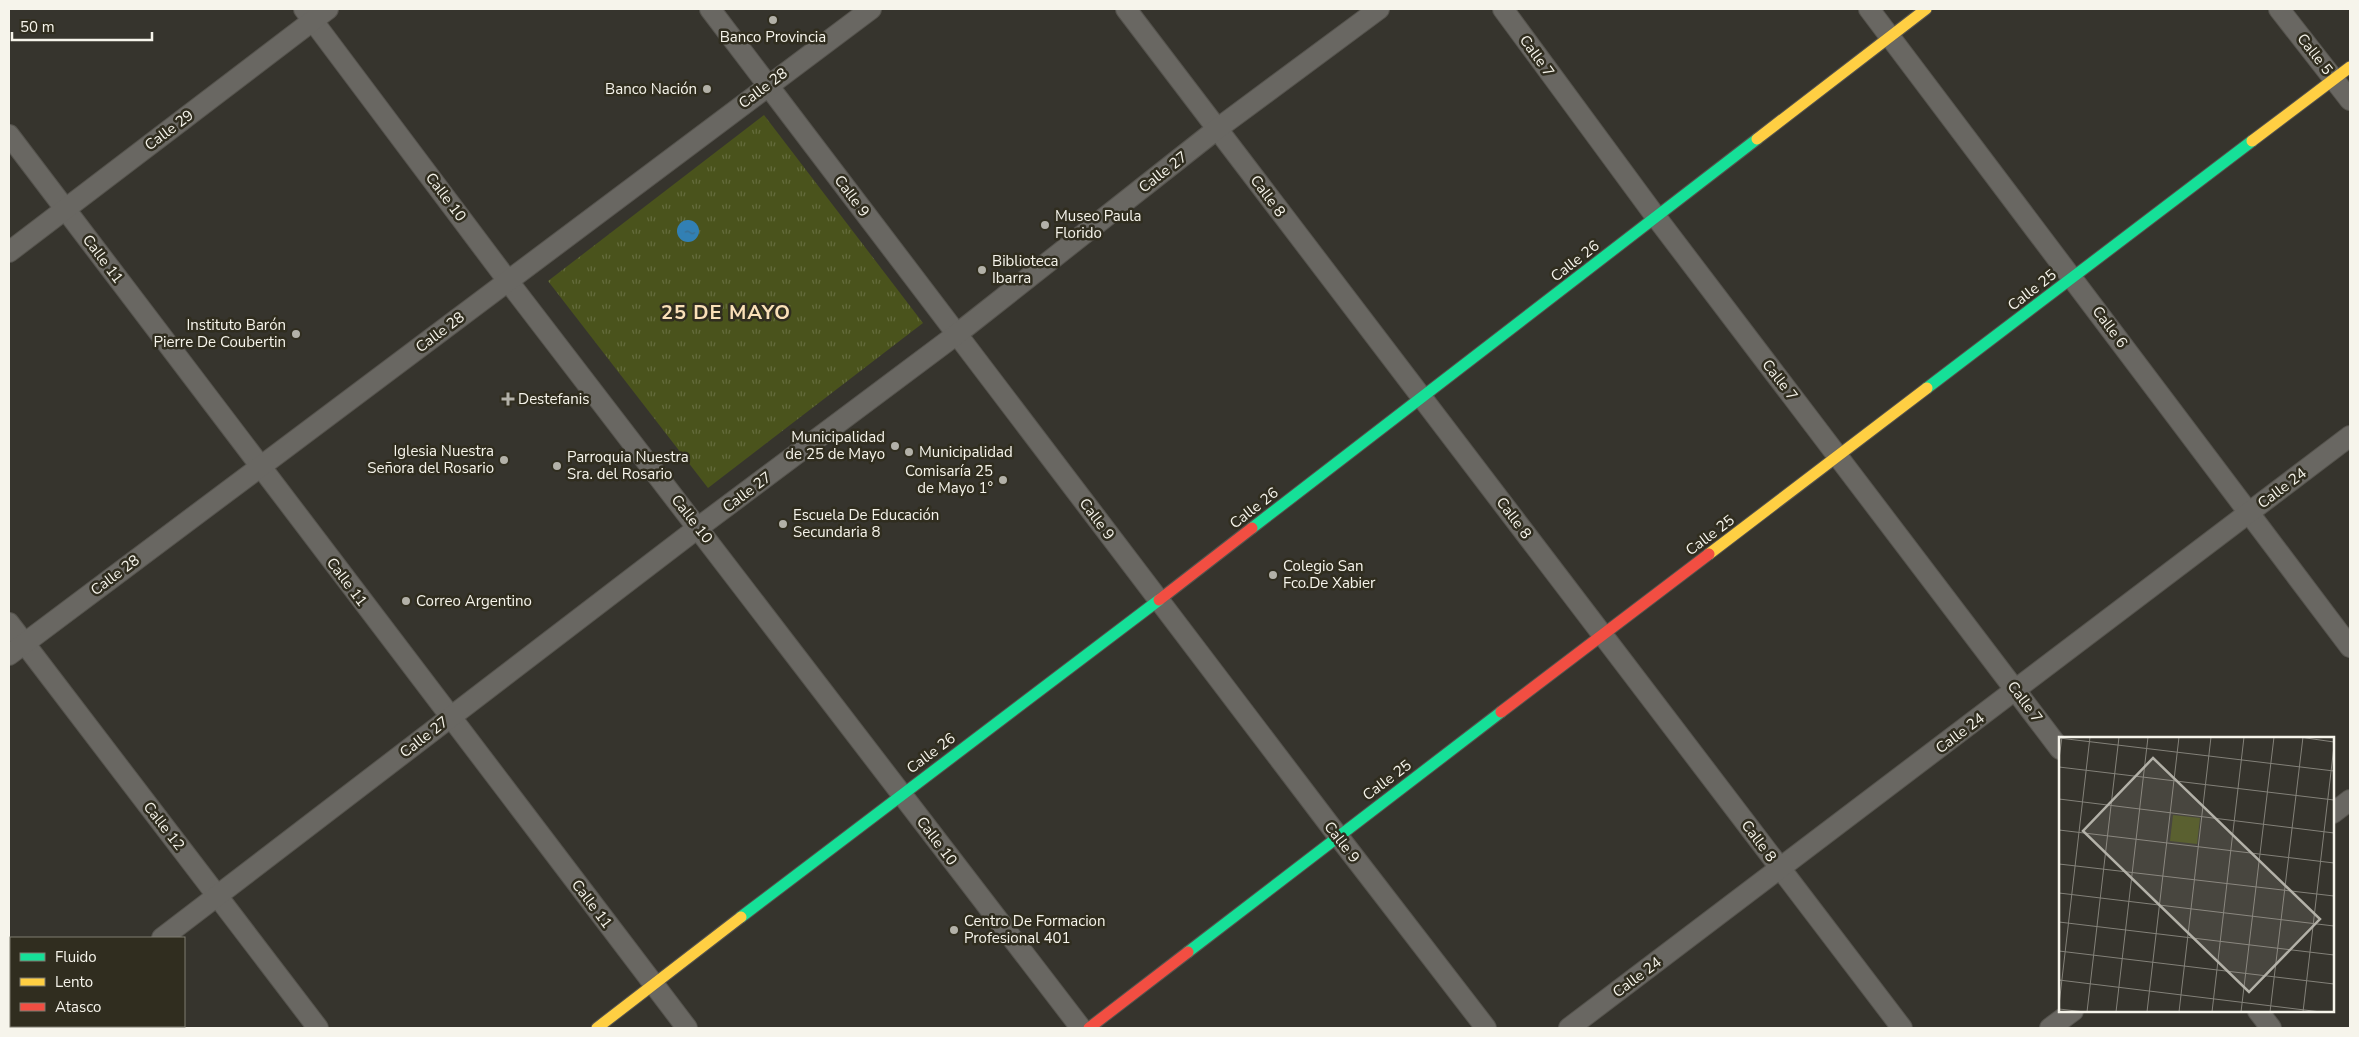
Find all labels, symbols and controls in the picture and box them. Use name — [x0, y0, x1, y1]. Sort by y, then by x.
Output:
scale bar — [12, 10, 152, 42]
marker: Banco Provincia — [767, 14, 779, 26]
text: 50 m — [20, 17, 55, 37]
place label: Banco Provincia — [720, 27, 826, 47]
street label: Calle 5 — [2293, 29, 2337, 79]
street label: Calle 7 — [1515, 31, 1559, 81]
street label: Calle 28 — [734, 63, 792, 113]
place label: Banco Nación — [605, 79, 697, 99]
marker: Banco Nación — [701, 83, 713, 95]
street label: Calle 29 — [140, 105, 198, 155]
street label: Calle 27 — [1135, 147, 1191, 197]
street label: Calle 10 — [421, 168, 471, 226]
street label: Calle 9 — [830, 171, 874, 221]
street label: Calle 8 — [1246, 171, 1290, 221]
place label: Museo Paula Florido — [1055, 206, 1142, 243]
marker: Museo Paula Florido — [1039, 219, 1051, 231]
street label: Calle 11 — [78, 230, 128, 288]
street label: Calle 26 — [1547, 236, 1603, 286]
place label: Biblioteca Ibarra — [992, 251, 1059, 288]
marker: Biblioteca Ibarra — [976, 264, 988, 276]
street label: Calle 25 — [2004, 265, 2060, 315]
district label: 25 DE MAYO — [661, 299, 791, 326]
street label: Calle 6 — [2088, 302, 2132, 352]
street label: Calle 28 — [411, 307, 469, 357]
place label: Instituto Barón Pierre De Coubertin — [154, 315, 286, 352]
marker: Instituto Barón Pierre De Coubertin — [290, 328, 302, 340]
street label: Calle 7 — [1758, 355, 1802, 405]
place label: Destefanis — [518, 389, 590, 409]
marker: Destefanis — [502, 393, 514, 405]
place label: Municipalidad de 25 de Mayo — [785, 427, 885, 464]
marker: Municipalidad de 25 de Mayo — [889, 440, 901, 452]
place label: Iglesia Nuestra Señora del Rosario — [367, 441, 494, 478]
place label: Municipalidad — [919, 442, 1013, 462]
marker: Municipalidad — [903, 446, 915, 458]
place label: Parroquia Nuestra Sra. del Rosario — [567, 447, 689, 484]
marker: Iglesia Nuestra Señora del Rosario — [498, 454, 510, 466]
marker: Parroquia Nuestra Sra. del Rosario — [551, 460, 563, 472]
place label: Comisaría 25 de Mayo 1° — [905, 461, 993, 498]
street label: Calle 24 — [2253, 463, 2311, 513]
street label: Calle 27 — [718, 467, 776, 517]
marker: Comisaría 25 de Mayo 1° — [997, 474, 1009, 486]
street label: Calle 26 — [1226, 483, 1282, 533]
street label: Calle 10 — [667, 491, 717, 547]
street label: Calle 8 — [1492, 493, 1536, 543]
street label: Calle 9 — [1075, 494, 1119, 544]
place label: Escuela De Educación Secundaria 8 — [793, 505, 939, 542]
street label: Calle 25 — [1681, 510, 1739, 560]
marker: Escuela De Educación Secundaria 8 — [777, 518, 789, 530]
street label: Calle 28 — [86, 550, 144, 600]
street label: Calle 11 — [322, 553, 372, 611]
place label: Colegio San Fco.De Xabier — [1283, 556, 1376, 593]
marker: Colegio San Fco.De Xabier — [1267, 569, 1279, 581]
place label: Correo Argentino — [416, 591, 532, 611]
marker: Correo Argentino — [400, 595, 412, 607]
street label: Calle 7 — [2003, 677, 2047, 727]
street label: Calle 24 — [1931, 708, 1989, 758]
street label: Calle 27 — [396, 712, 452, 762]
street label: Calle 26 — [902, 728, 960, 778]
inset map — [2059, 737, 2334, 1012]
street label: Calle 25 — [1358, 755, 1416, 805]
street label: Calle 12 — [139, 798, 189, 854]
street label: Calle 10 — [912, 812, 962, 870]
street label: Calle 8 — [1737, 816, 1781, 866]
street label: Calle 9 — [1320, 817, 1364, 867]
street label: Calle 11 — [567, 875, 617, 933]
place label: Centro De Formacion Profesional 401 — [964, 911, 1105, 948]
marker: Centro De Formacion Profesional 401 — [948, 924, 960, 936]
legend — [10, 937, 185, 1027]
text: Fluido — [55, 947, 97, 967]
street label: Calle 24 — [1608, 952, 1666, 1002]
text: Lento — [55, 972, 93, 992]
text: Atasco — [55, 997, 101, 1017]

